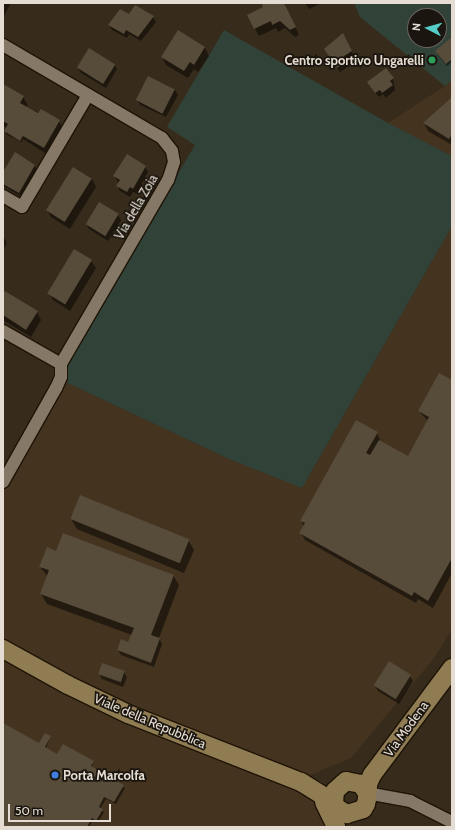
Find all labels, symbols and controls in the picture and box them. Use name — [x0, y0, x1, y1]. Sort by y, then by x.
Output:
north arrow — [407, 8, 447, 48]
text: N — [409, 22, 423, 31]
place label: Centro sportivo Ungarelli — [284, 52, 424, 68]
marker: Centro sportivo Ungarelli — [427, 55, 437, 65]
street label: Via della Zoia — [111, 172, 161, 242]
street label: Viale della Repubblica — [92, 690, 208, 752]
street label: Via Modena — [380, 698, 432, 760]
place label: Porta Marcolfa — [63, 767, 145, 783]
marker: Porta Marcolfa — [50, 770, 60, 780]
scale bar — [10, 796, 113, 822]
text: 50 m — [15, 803, 43, 818]

